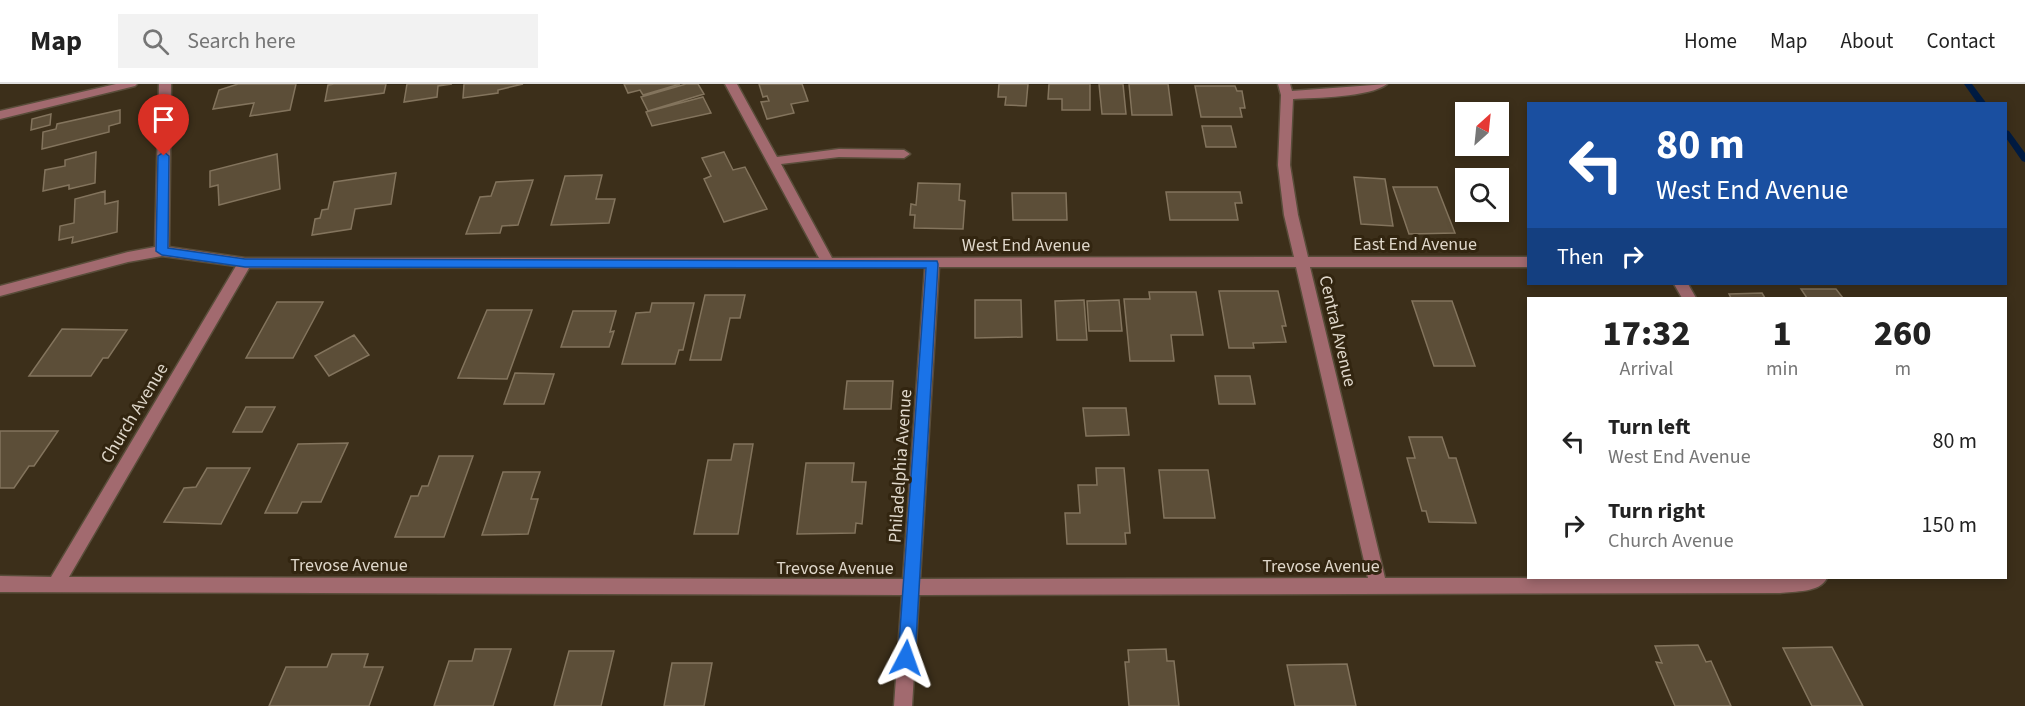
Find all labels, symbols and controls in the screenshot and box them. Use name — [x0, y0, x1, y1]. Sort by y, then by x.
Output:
search box — [118, 14, 538, 68]
text: Map — [30, 21, 82, 61]
icon: search — [139, 25, 172, 58]
text: Search here — [187, 25, 296, 57]
text: Home — [1684, 26, 1737, 56]
text: Map — [1770, 26, 1808, 56]
text: About — [1841, 26, 1893, 56]
text: Contact — [1926, 26, 1995, 56]
pin — [138, 94, 189, 156]
north arrow — [1455, 102, 1509, 156]
map controls — [1455, 102, 1509, 222]
icon: arrive — [147, 103, 180, 136]
text: 80 m — [1656, 115, 1745, 175]
icon: left — [1557, 126, 1635, 204]
button: search — [1455, 168, 1509, 222]
text: West End Avenue — [1656, 171, 1849, 210]
street label: East End Avenue — [1353, 232, 1477, 257]
street label: West End Avenue — [962, 233, 1090, 258]
icon: right — [1616, 240, 1649, 273]
text: Then — [1557, 241, 1604, 273]
street label: Central Avenue — [1313, 273, 1362, 389]
text: 17:32 — [1602, 308, 1691, 359]
text: 1 — [1773, 308, 1792, 359]
text: 260 — [1874, 308, 1932, 359]
text: Arrival — [1620, 355, 1673, 383]
text: min — [1766, 355, 1798, 383]
text: m — [1894, 355, 1911, 383]
street label: Church Avenue — [95, 358, 174, 468]
street label: Philadelphia Avenue — [883, 388, 918, 544]
text: Turn left — [1608, 411, 1690, 443]
icon: left — [1557, 425, 1590, 458]
text: 80 m — [1932, 425, 1977, 457]
text: West End Avenue — [1608, 443, 1751, 471]
text: Turn right — [1608, 495, 1705, 527]
icon: right — [1557, 509, 1590, 542]
text: 150 m — [1922, 509, 1977, 541]
text: Church Avenue — [1608, 527, 1734, 555]
street label: Trevose Avenue — [290, 553, 408, 578]
street label: Trevose Avenue — [1262, 554, 1380, 579]
street label: Trevose Avenue — [776, 556, 894, 581]
position arrow — [874, 626, 938, 690]

